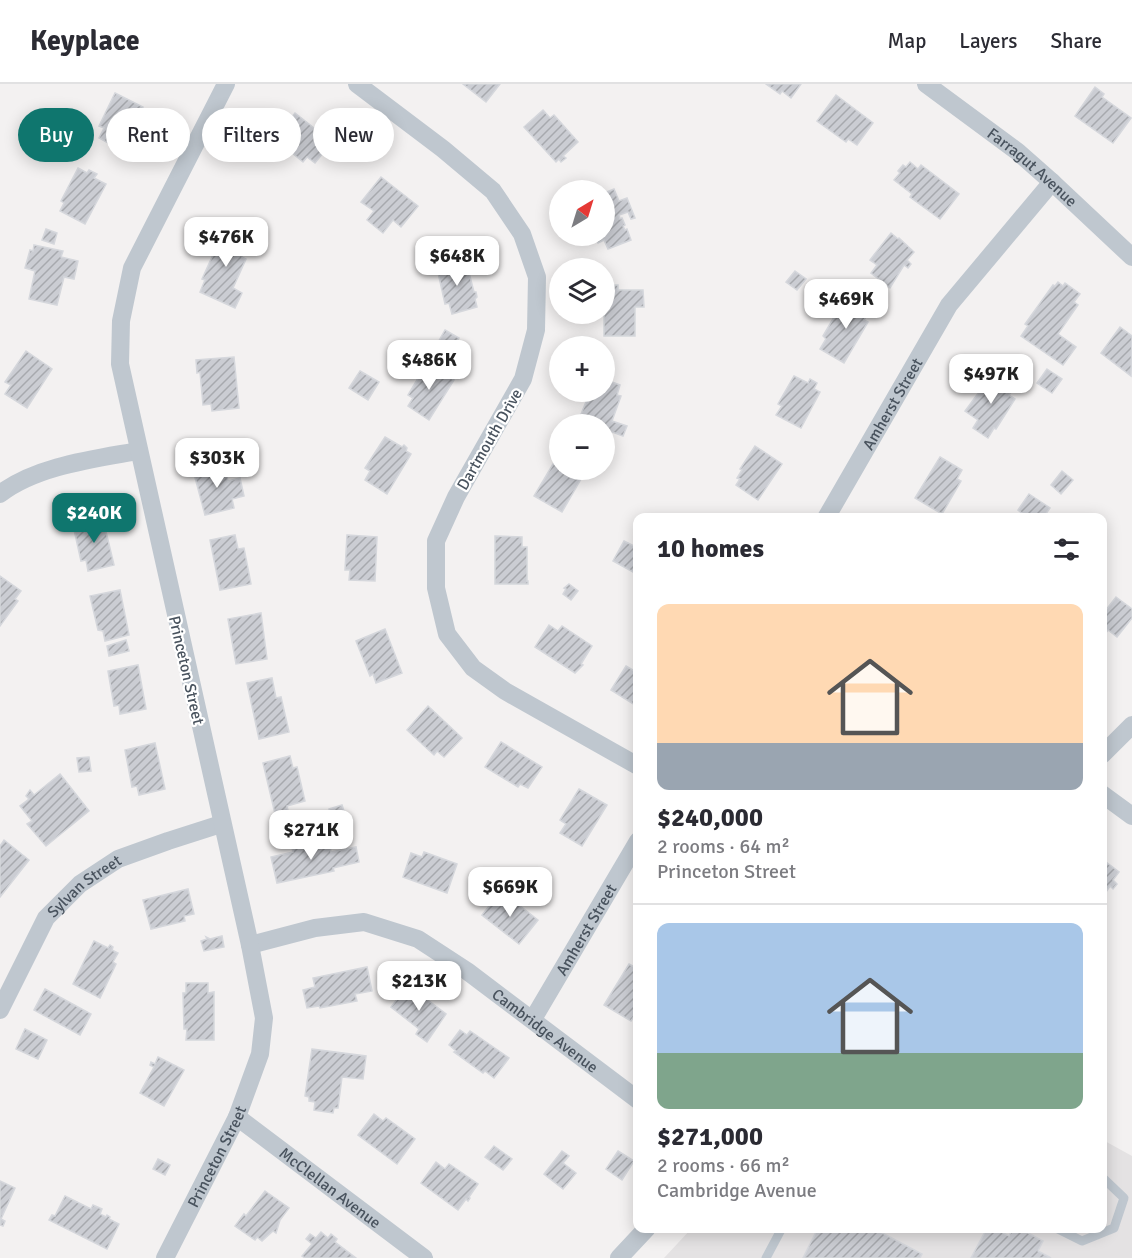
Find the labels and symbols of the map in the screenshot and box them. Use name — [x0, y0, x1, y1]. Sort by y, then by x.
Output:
street label: Farragut Avenue — [983, 124, 1081, 211]
north arrow — [549, 180, 615, 246]
pin: $476K — [184, 217, 268, 268]
pin: $648K — [415, 236, 499, 287]
pin: $469K — [804, 279, 888, 330]
pin: $486K — [387, 340, 471, 391]
street label: Amherst Street — [858, 354, 928, 454]
pin: $497K — [949, 354, 1033, 405]
street label: Dartmouth Drive — [453, 385, 527, 494]
pin: $303K — [175, 438, 259, 489]
pin: $240K — [52, 493, 136, 544]
street label: Princeton Street — [164, 614, 208, 727]
pin: $271K — [269, 810, 353, 861]
street label: Sylvan Street — [43, 850, 126, 922]
pin: $669K — [468, 867, 552, 918]
street label: Amherst Street — [552, 880, 622, 979]
pin: $213K — [377, 961, 461, 1012]
street label: Cambridge Avenue — [488, 984, 602, 1078]
street label: Princeton Street — [184, 1103, 251, 1211]
street label: McClellan Avenue — [275, 1143, 385, 1233]

